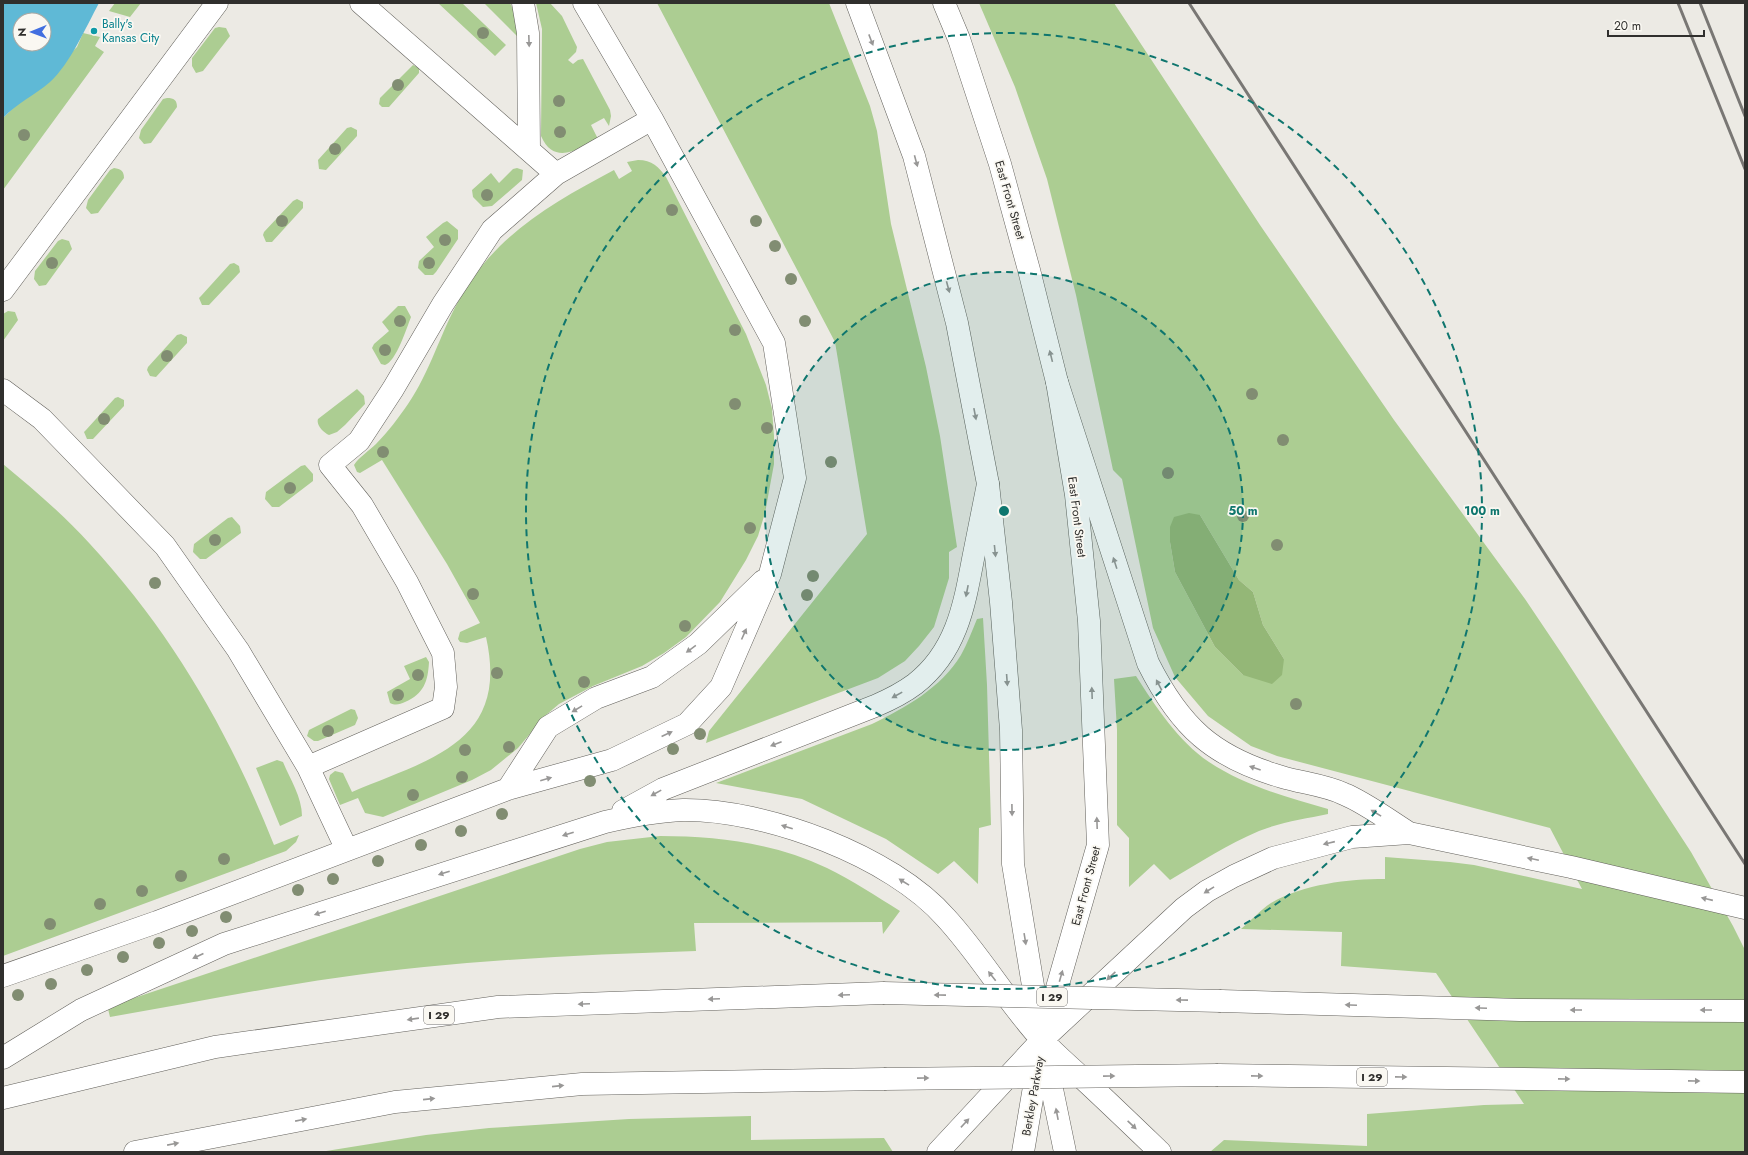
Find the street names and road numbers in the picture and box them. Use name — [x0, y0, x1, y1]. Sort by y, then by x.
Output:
street label: East Front Street — [990, 158, 1030, 242]
street label: East Front Street — [1063, 476, 1091, 559]
street label: East Front Street — [1067, 844, 1105, 928]
road number: I 29 — [1037, 988, 1067, 1006]
road number: I 29 — [424, 1006, 454, 1024]
street label: Berkley Parkway — [1017, 1054, 1049, 1137]
road number: I 29 — [1357, 1068, 1387, 1086]

